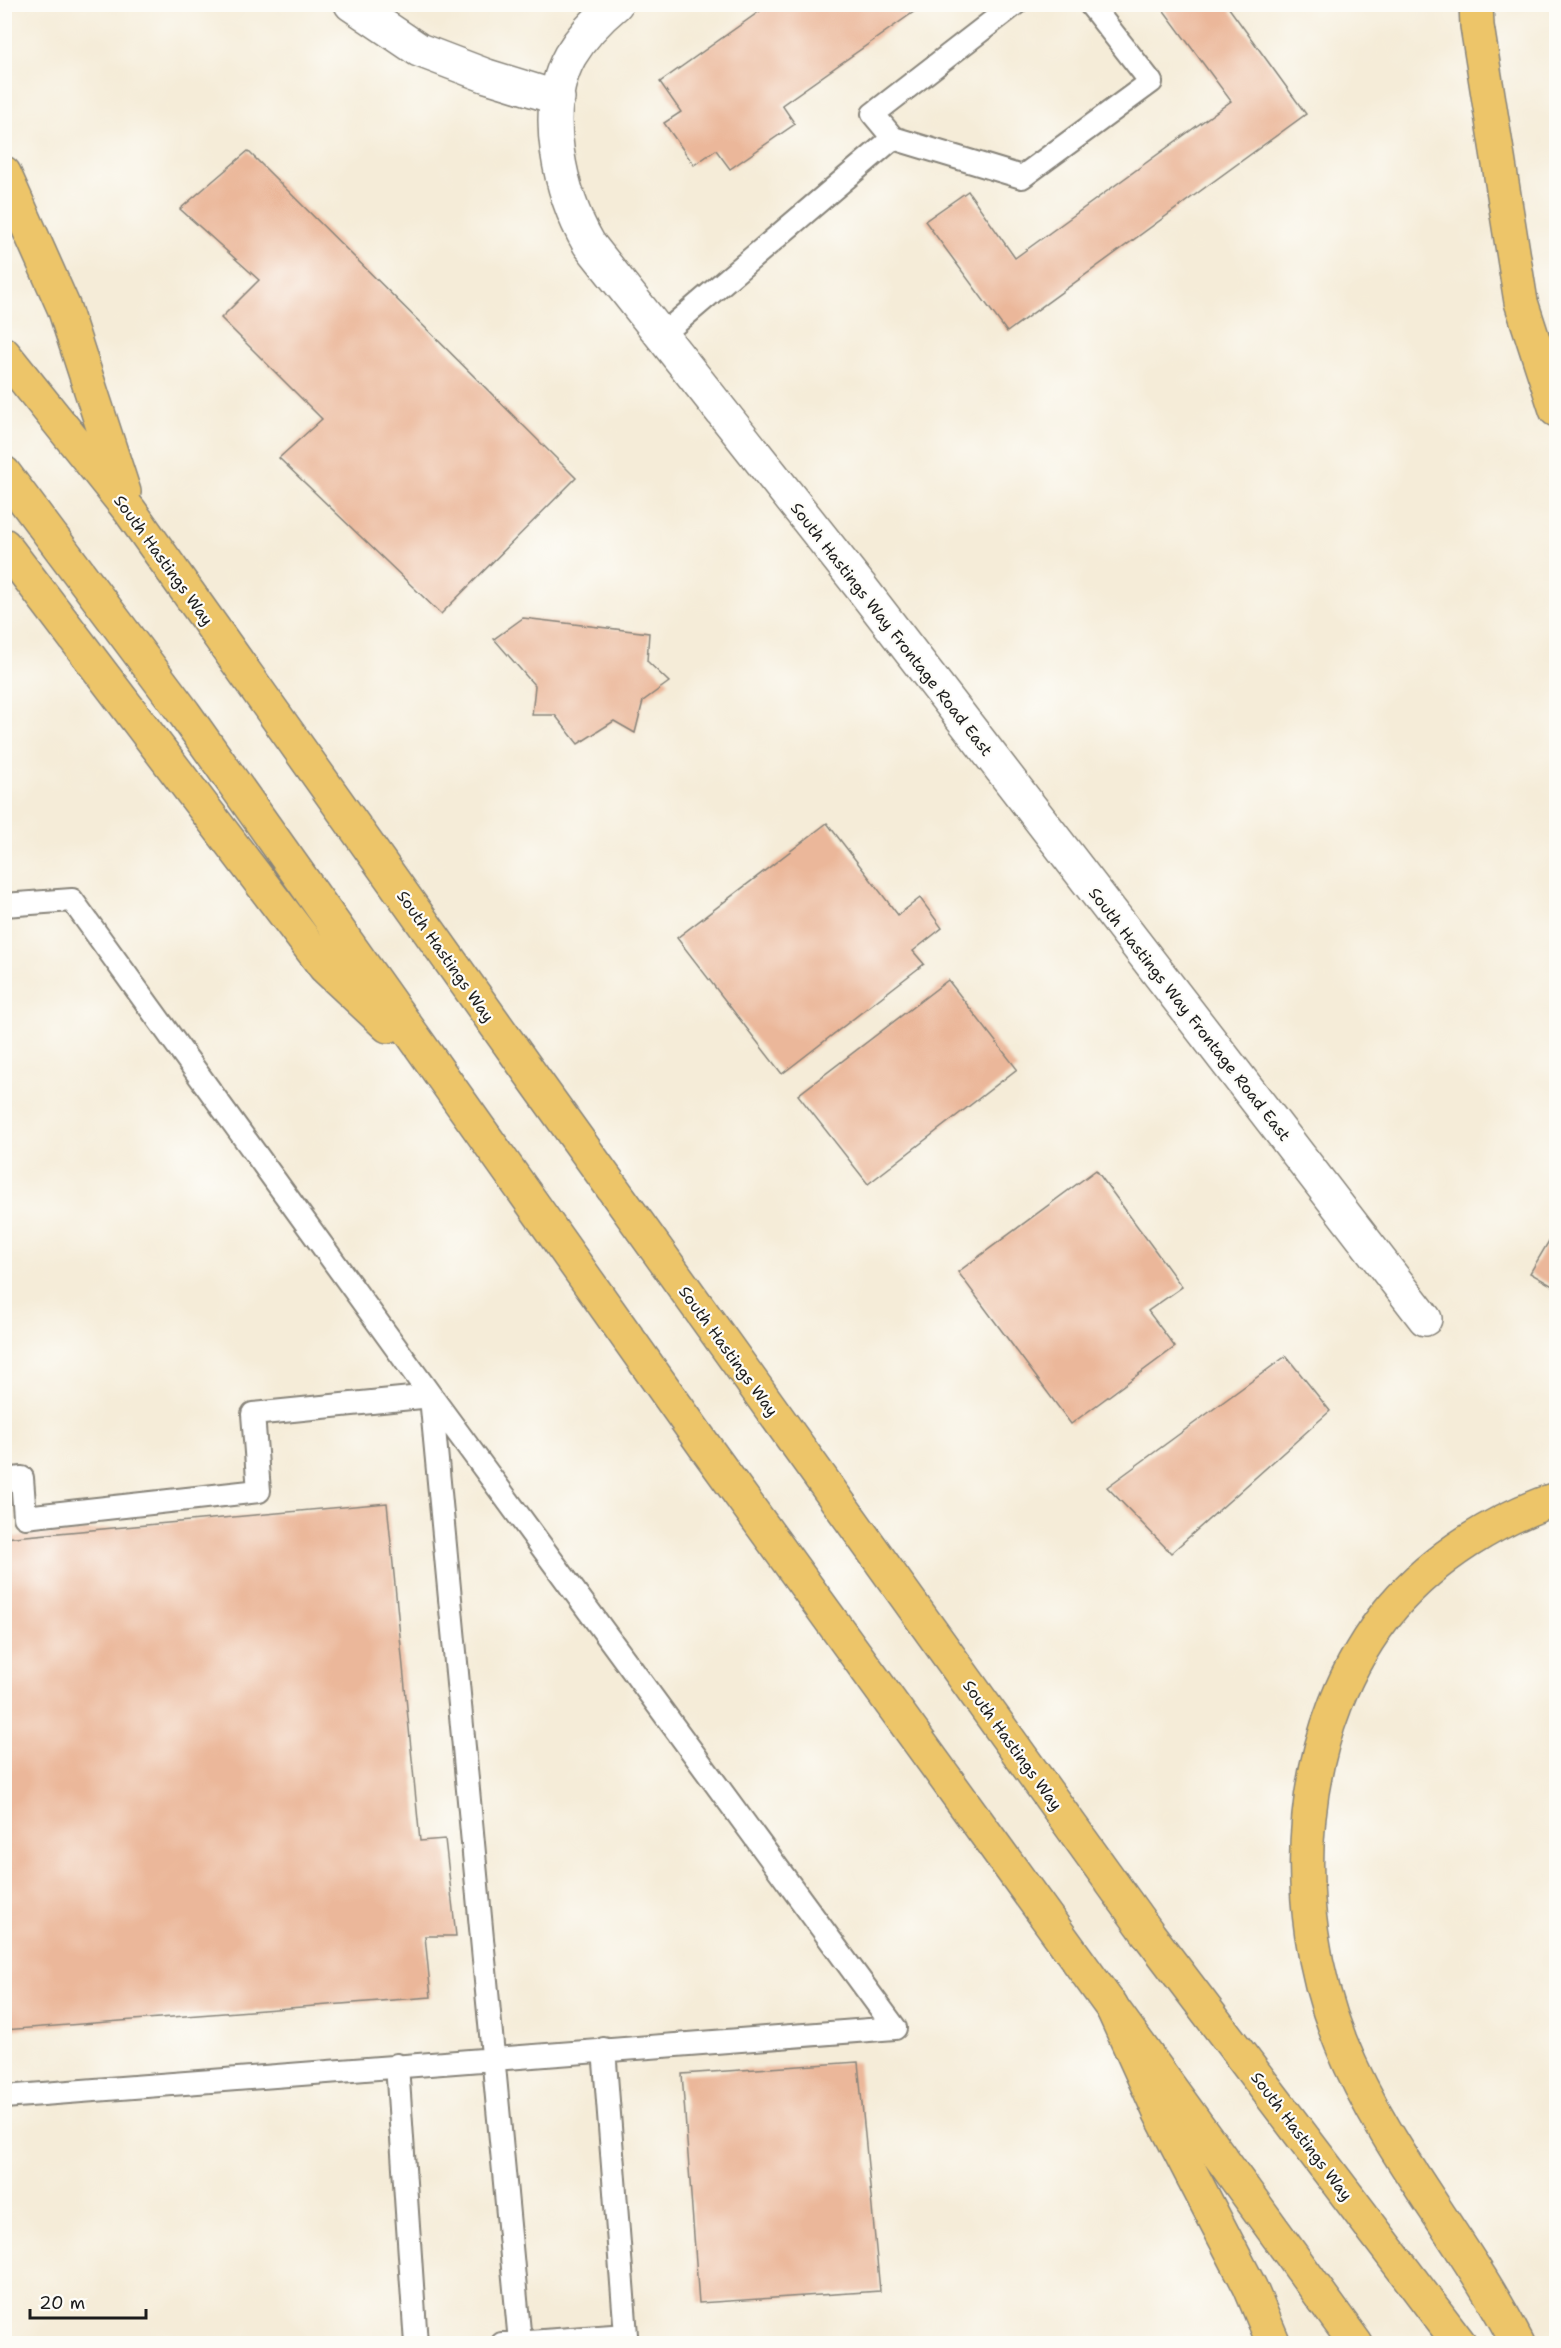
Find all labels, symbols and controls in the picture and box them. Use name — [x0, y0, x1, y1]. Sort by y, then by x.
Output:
street label: South Hastings Way — [109, 491, 218, 630]
street label: South Hastings Way Frontage Road East — [786, 498, 997, 760]
street label: South Hastings Way Frontage Road East — [1084, 883, 1295, 1145]
street label: South Hastings Way — [392, 886, 499, 1026]
street label: South Hastings Way — [674, 1282, 783, 1421]
street label: South Hastings Way — [958, 1676, 1067, 1815]
street label: South Hastings Way — [1246, 2068, 1357, 2205]
scale bar — [30, 2282, 146, 2320]
text: 20 m — [39, 2291, 85, 2315]

